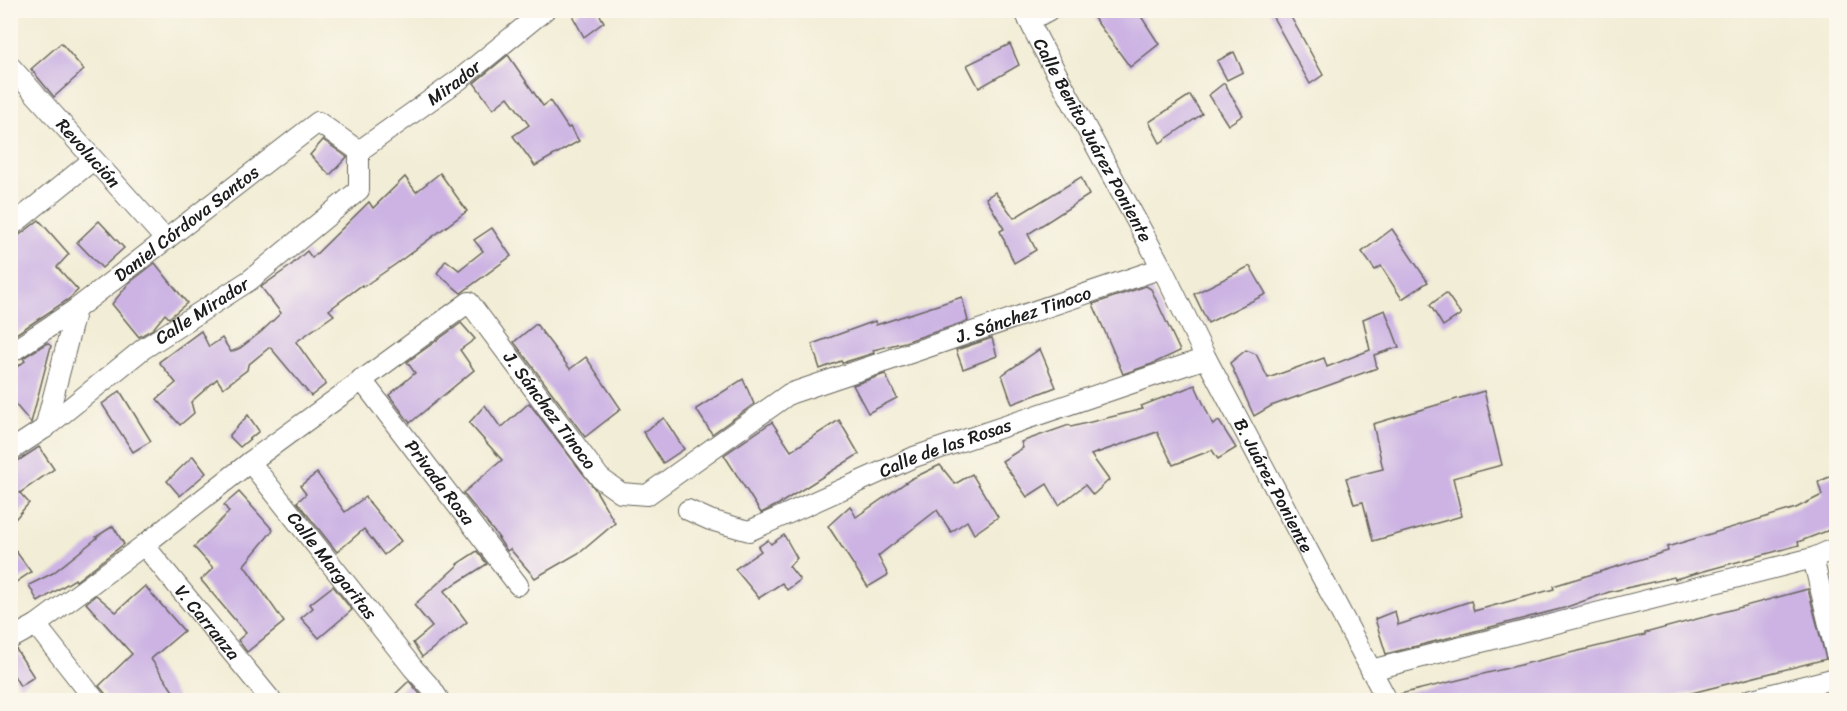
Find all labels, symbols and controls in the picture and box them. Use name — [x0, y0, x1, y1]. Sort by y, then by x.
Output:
street label: Calle Benito Juárez Poniente — [1024, 32, 1161, 248]
street label: Mirador — [420, 50, 490, 114]
street label: Revolución — [48, 111, 129, 196]
street label: Daniel Córdova Santos — [107, 156, 267, 290]
street label: Calle Mirador — [148, 268, 257, 353]
street label: J. Sánchez Tinoco — [951, 277, 1096, 353]
street label: J. Sánchez Tinoco — [494, 343, 605, 477]
street label: Calle de las Rosas — [874, 409, 1017, 487]
street label: B. Juárez Poniente — [1225, 412, 1323, 559]
street label: Privada Rosa — [396, 432, 484, 533]
street label: Calle Margaritas — [279, 504, 386, 628]
street label: V. Carranza — [166, 577, 248, 668]

